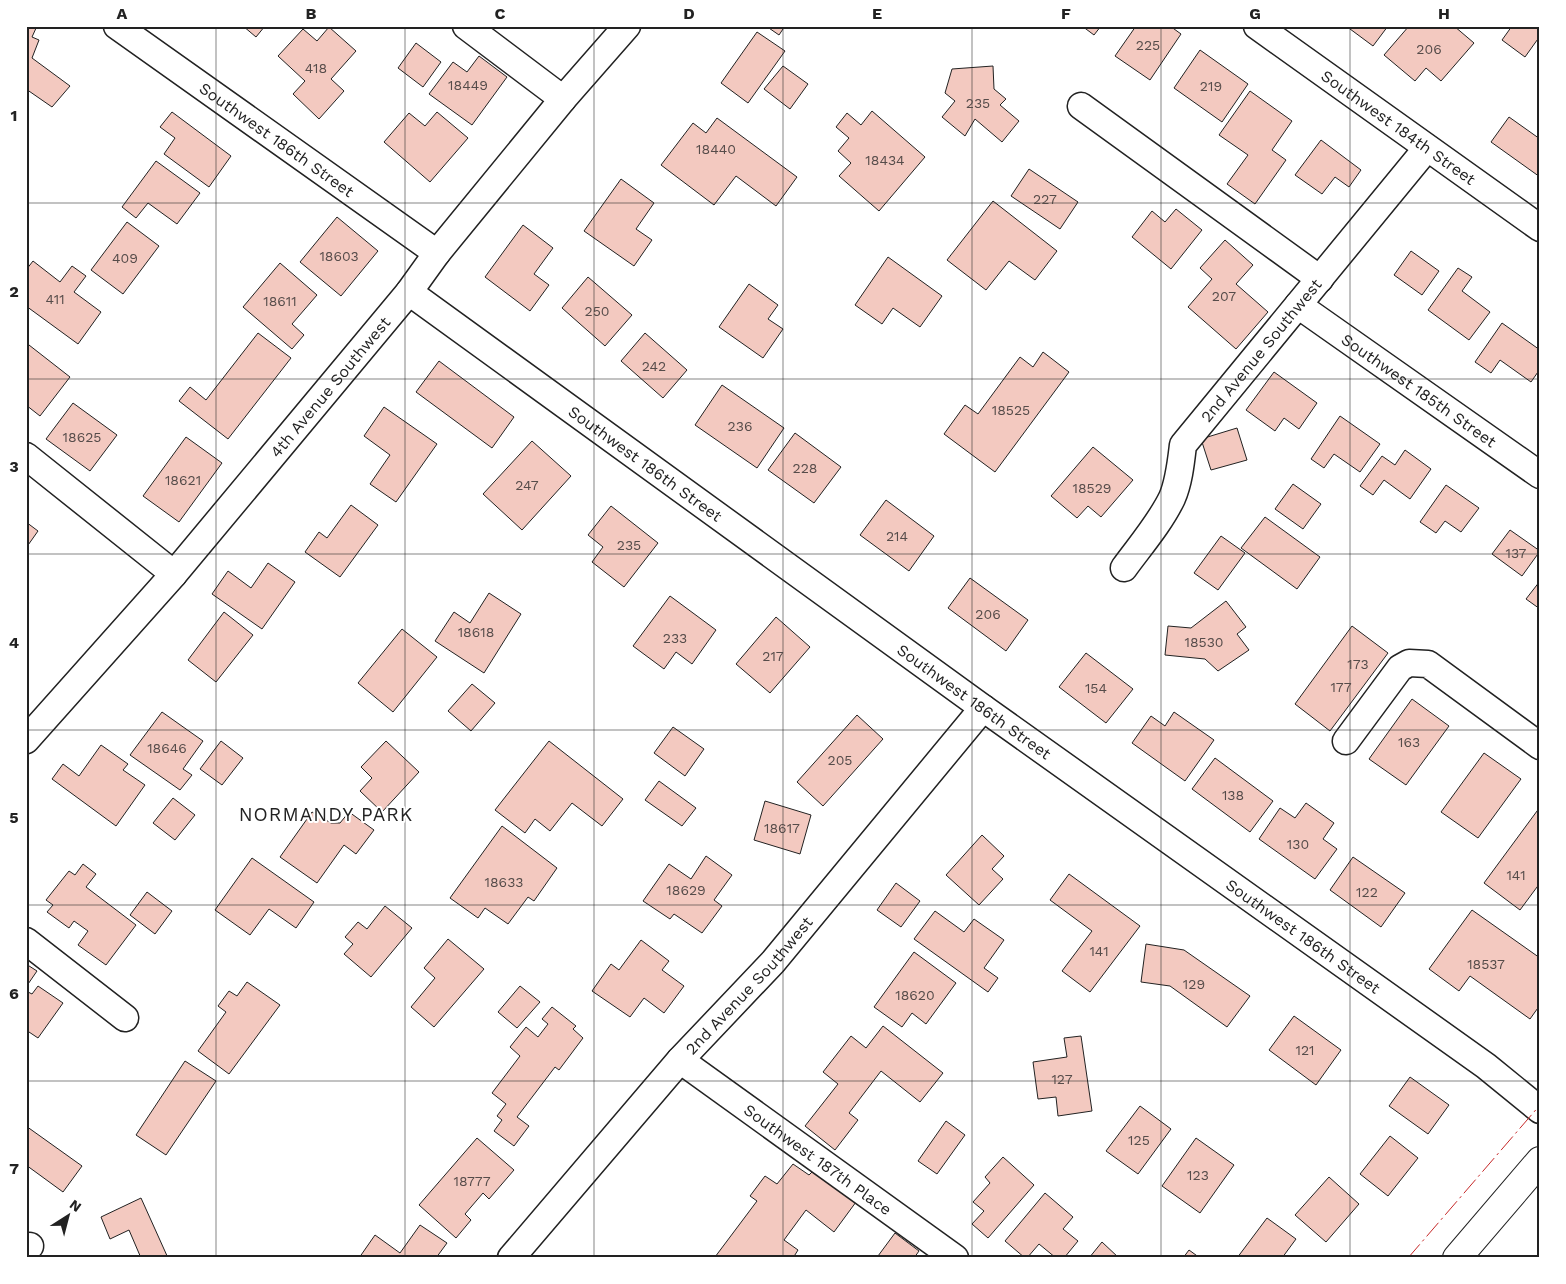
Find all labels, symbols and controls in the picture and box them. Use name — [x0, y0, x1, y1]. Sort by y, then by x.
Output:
text: A — [117, 4, 128, 23]
text: B — [306, 4, 317, 23]
text: C — [495, 4, 506, 23]
text: D — [683, 4, 695, 23]
text: E — [872, 4, 882, 23]
text: F — [1061, 4, 1071, 23]
text: G — [1249, 4, 1261, 23]
text: H — [1438, 4, 1450, 23]
house number: 225 — [1136, 37, 1160, 53]
house number: 206 — [1416, 41, 1442, 57]
house number: 418 — [305, 60, 327, 76]
street label: Southwest 184th Street — [1317, 66, 1479, 189]
house number: 18449 — [448, 77, 488, 93]
house number: 219 — [1200, 78, 1222, 94]
street label: Southwest 186th Street — [196, 79, 358, 201]
house number: 235 — [966, 95, 990, 111]
text: 1 — [11, 106, 17, 125]
house number: 18440 — [696, 141, 736, 157]
house number: 18434 — [865, 152, 905, 168]
house number: 227 — [1033, 191, 1057, 207]
house number: 18603 — [319, 248, 359, 264]
house number: 409 — [112, 250, 138, 266]
street label: 2nd Avenue Southwest — [1197, 275, 1326, 426]
text: 2 — [9, 282, 19, 301]
house number: 207 — [1212, 288, 1236, 304]
house number: 411 — [45, 291, 65, 307]
house number: 18611 — [263, 293, 297, 309]
house number: 250 — [584, 303, 610, 319]
street label: 4th Avenue Southwest — [266, 313, 395, 461]
street label: Southwest 185th Street — [1338, 330, 1500, 451]
house number: 242 — [642, 358, 666, 374]
street label: Southwest 186th Street — [565, 402, 726, 526]
house number: 18525 — [992, 402, 1030, 418]
house number: 236 — [728, 418, 752, 434]
house number: 18625 — [63, 429, 101, 445]
text: 3 — [9, 457, 19, 476]
house number: 228 — [793, 460, 817, 476]
house number: 18621 — [165, 472, 201, 488]
house number: 247 — [515, 477, 539, 493]
house number: 18529 — [1072, 480, 1112, 496]
house number: 214 — [886, 528, 908, 544]
house number: 235 — [617, 537, 641, 553]
house number: 137 — [1506, 545, 1527, 561]
house number: 206 — [975, 606, 1001, 622]
house number: 18618 — [458, 624, 494, 640]
house number: 233 — [663, 630, 687, 646]
text: 4 — [9, 633, 19, 652]
house number: 18530 — [1184, 634, 1224, 650]
street label: Southwest 186th Street — [893, 640, 1055, 764]
house number: 217 — [762, 648, 784, 664]
house number: 173 — [1347, 656, 1369, 672]
house number: 177 — [1330, 679, 1352, 695]
house number: 154 — [1085, 680, 1107, 696]
house number: 163 — [1398, 734, 1420, 750]
house number: 18646 — [147, 740, 187, 756]
house number: 205 — [827, 752, 853, 768]
house number: 138 — [1222, 787, 1244, 803]
district label: NORMANDY PARK — [239, 803, 413, 826]
text: 5 — [9, 808, 19, 827]
house number: 18617 — [764, 820, 800, 836]
house number: 130 — [1287, 836, 1309, 852]
house number: 141 — [1506, 867, 1526, 883]
house number: 18633 — [485, 874, 523, 890]
street label: Southwest 186th Street — [1222, 875, 1384, 998]
house number: 18629 — [666, 882, 706, 898]
house number: 122 — [1356, 884, 1378, 900]
street label: 2nd Avenue Southwest — [682, 912, 817, 1058]
house number: 141 — [1089, 943, 1109, 959]
house number: 18537 — [1467, 956, 1505, 972]
house number: 129 — [1183, 976, 1205, 992]
text: 6 — [9, 984, 19, 1003]
house number: 18620 — [895, 987, 935, 1003]
house number: 121 — [1295, 1042, 1315, 1058]
house number: 127 — [1051, 1071, 1073, 1087]
street label: Southwest 187th Place — [740, 1100, 895, 1219]
house number: 125 — [1128, 1132, 1150, 1148]
text: 7 — [9, 1159, 19, 1178]
house number: 123 — [1187, 1167, 1209, 1183]
house number: 18777 — [453, 1173, 491, 1189]
north arrow — [42, 1192, 92, 1242]
text: N — [67, 1196, 85, 1215]

